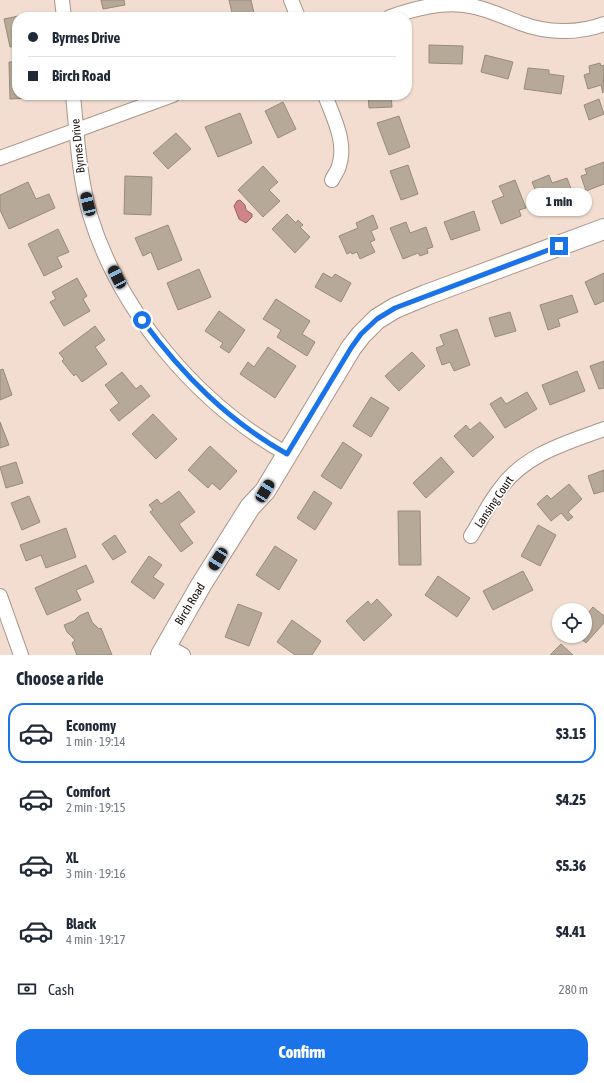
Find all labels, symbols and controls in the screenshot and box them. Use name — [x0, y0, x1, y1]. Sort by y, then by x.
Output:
text: Byrnes Drive — [52, 29, 120, 46]
text: Birch Road — [52, 67, 111, 84]
street label: Byrnes Drive — [68, 118, 88, 174]
callout: 1 min — [526, 188, 592, 216]
car — [79, 191, 97, 217]
text: 1 min — [546, 194, 572, 209]
route end — [550, 237, 568, 255]
car — [106, 264, 128, 290]
route start — [133, 311, 151, 329]
street label: Lansing Court — [472, 473, 517, 531]
car — [254, 478, 276, 504]
car — [207, 546, 229, 572]
street label: Birch Road — [172, 580, 208, 628]
map controls — [552, 603, 592, 643]
button: locate — [552, 603, 592, 643]
text: Choose a ride — [16, 668, 104, 689]
icon: car — [18, 715, 54, 751]
text: Economy — [66, 717, 116, 734]
text: $3.15 — [556, 725, 586, 742]
text: 1 min · 19:14 — [66, 734, 126, 749]
icon: car — [18, 781, 54, 817]
text: Comfort — [66, 783, 110, 800]
text: $4.25 — [556, 791, 586, 808]
text: 2 min · 19:15 — [66, 800, 126, 815]
icon: car — [18, 847, 54, 883]
text: XL — [66, 849, 79, 866]
text: $5.36 — [556, 857, 586, 874]
text: 3 min · 19:16 — [66, 866, 126, 881]
icon: car — [18, 913, 54, 949]
text: Black — [66, 915, 96, 932]
text: $4.41 — [556, 923, 586, 940]
text: 4 min · 19:17 — [66, 932, 126, 947]
icon: cash — [16, 978, 38, 1000]
text: Cash — [48, 981, 74, 998]
text: 280 m — [559, 982, 588, 997]
button: Confirm — [16, 1029, 588, 1075]

